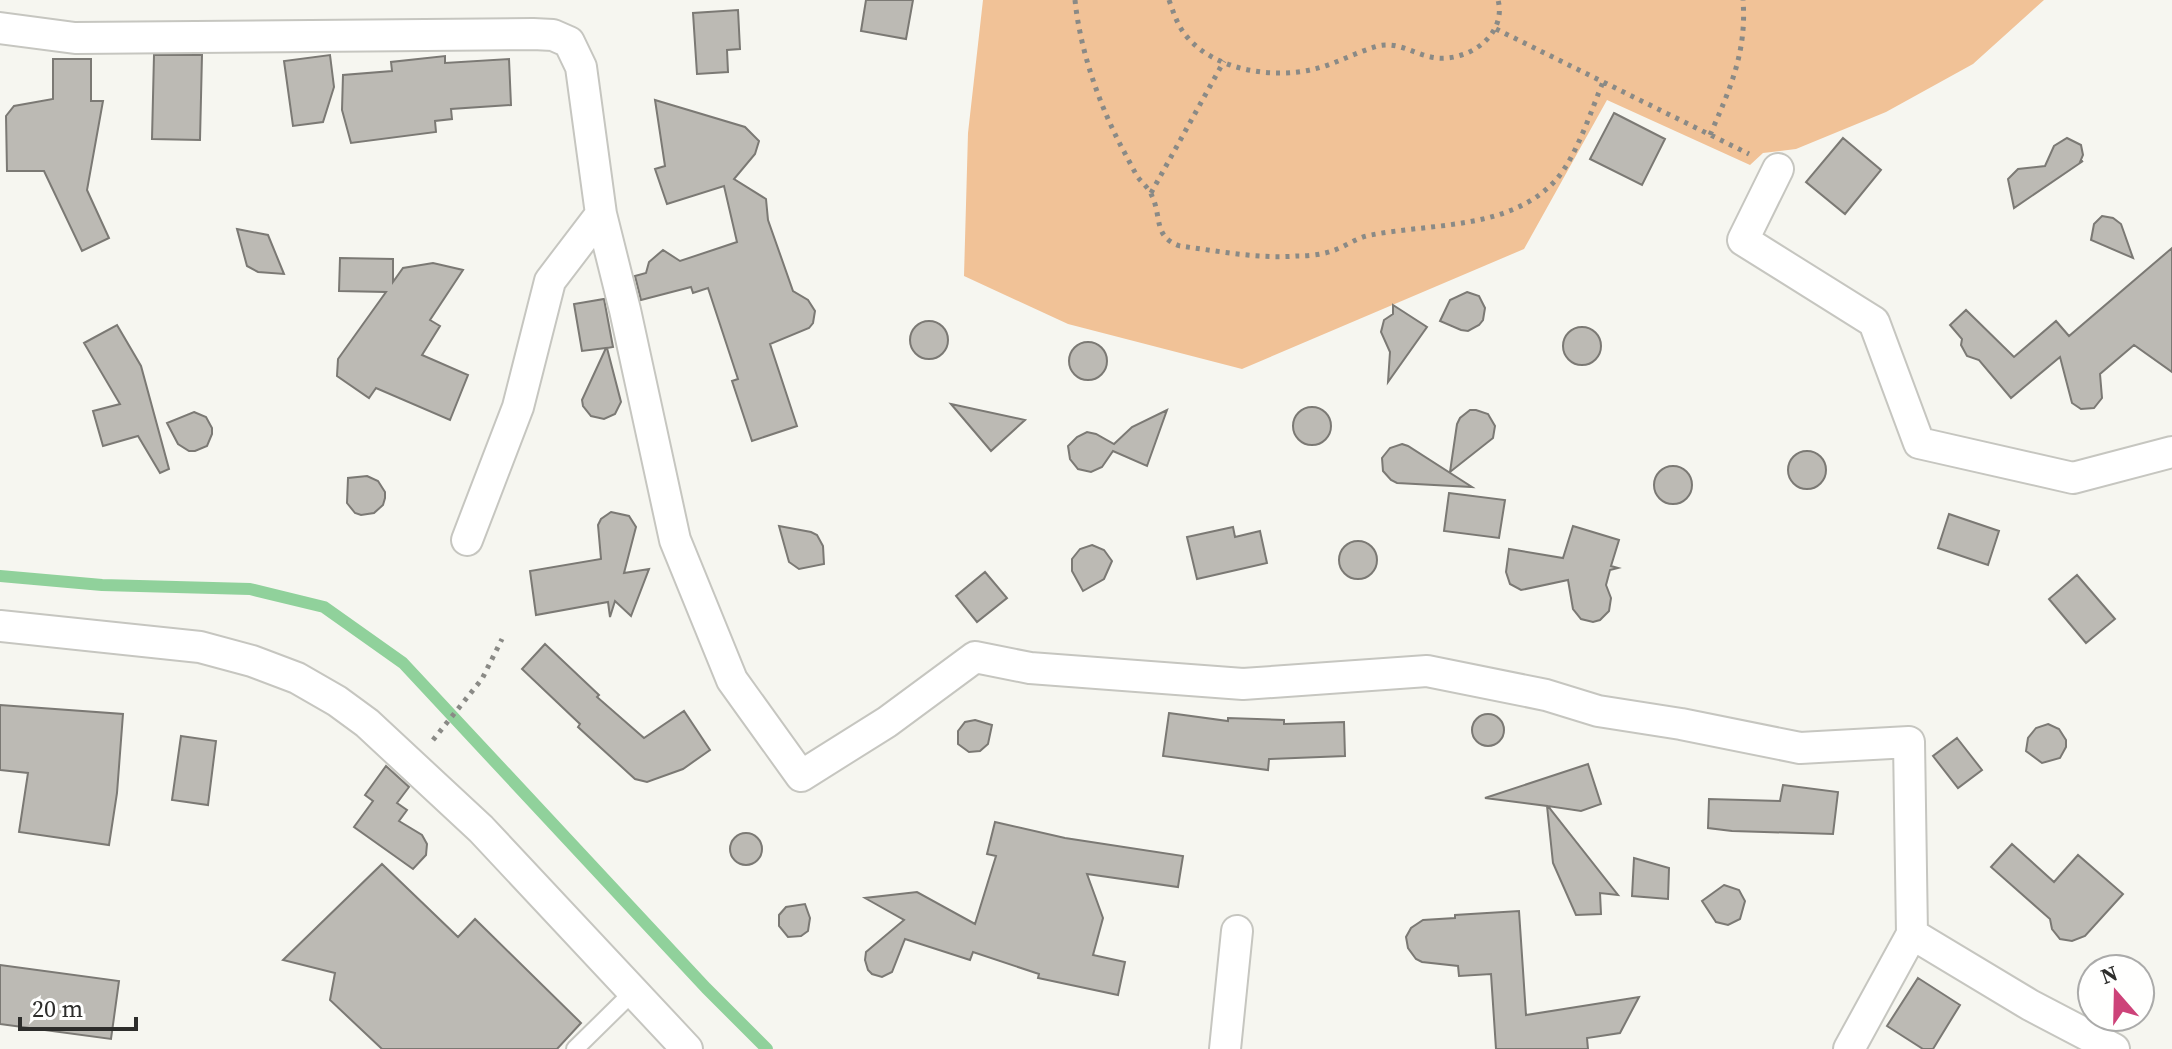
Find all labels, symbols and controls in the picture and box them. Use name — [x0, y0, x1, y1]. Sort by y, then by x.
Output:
north arrow — [2076, 953, 2156, 1033]
text: N — [2096, 957, 2122, 991]
scale bar — [20, 981, 136, 1031]
text: 20 m — [32, 992, 83, 1025]

